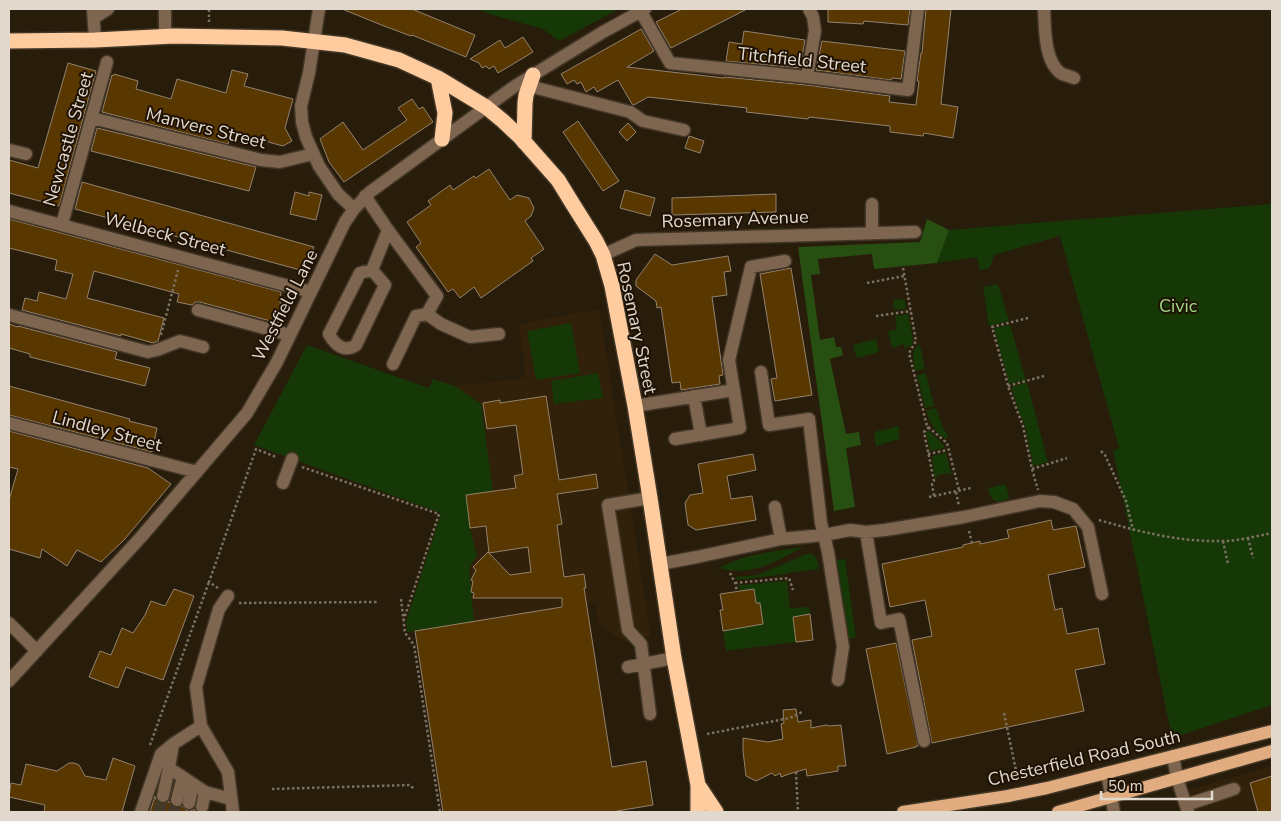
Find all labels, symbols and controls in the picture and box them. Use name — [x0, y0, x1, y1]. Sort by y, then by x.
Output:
street label: Titchfield Street — [737, 41, 868, 79]
street label: Newcastle Street — [37, 68, 99, 209]
street label: Manvers Street — [144, 102, 269, 155]
street label: Rosemary Avenue — [661, 204, 809, 234]
street label: Welbeck Street — [102, 206, 229, 262]
street label: Westfield Lane — [247, 245, 323, 365]
street label: Rosemary Street — [611, 259, 663, 397]
park label: Civic — [1159, 294, 1197, 318]
street label: Lindley Street — [50, 405, 165, 457]
street label: Chesterfield Road South — [985, 724, 1183, 792]
scale bar — [1101, 768, 1212, 800]
text: 50 m — [1108, 776, 1143, 796]

